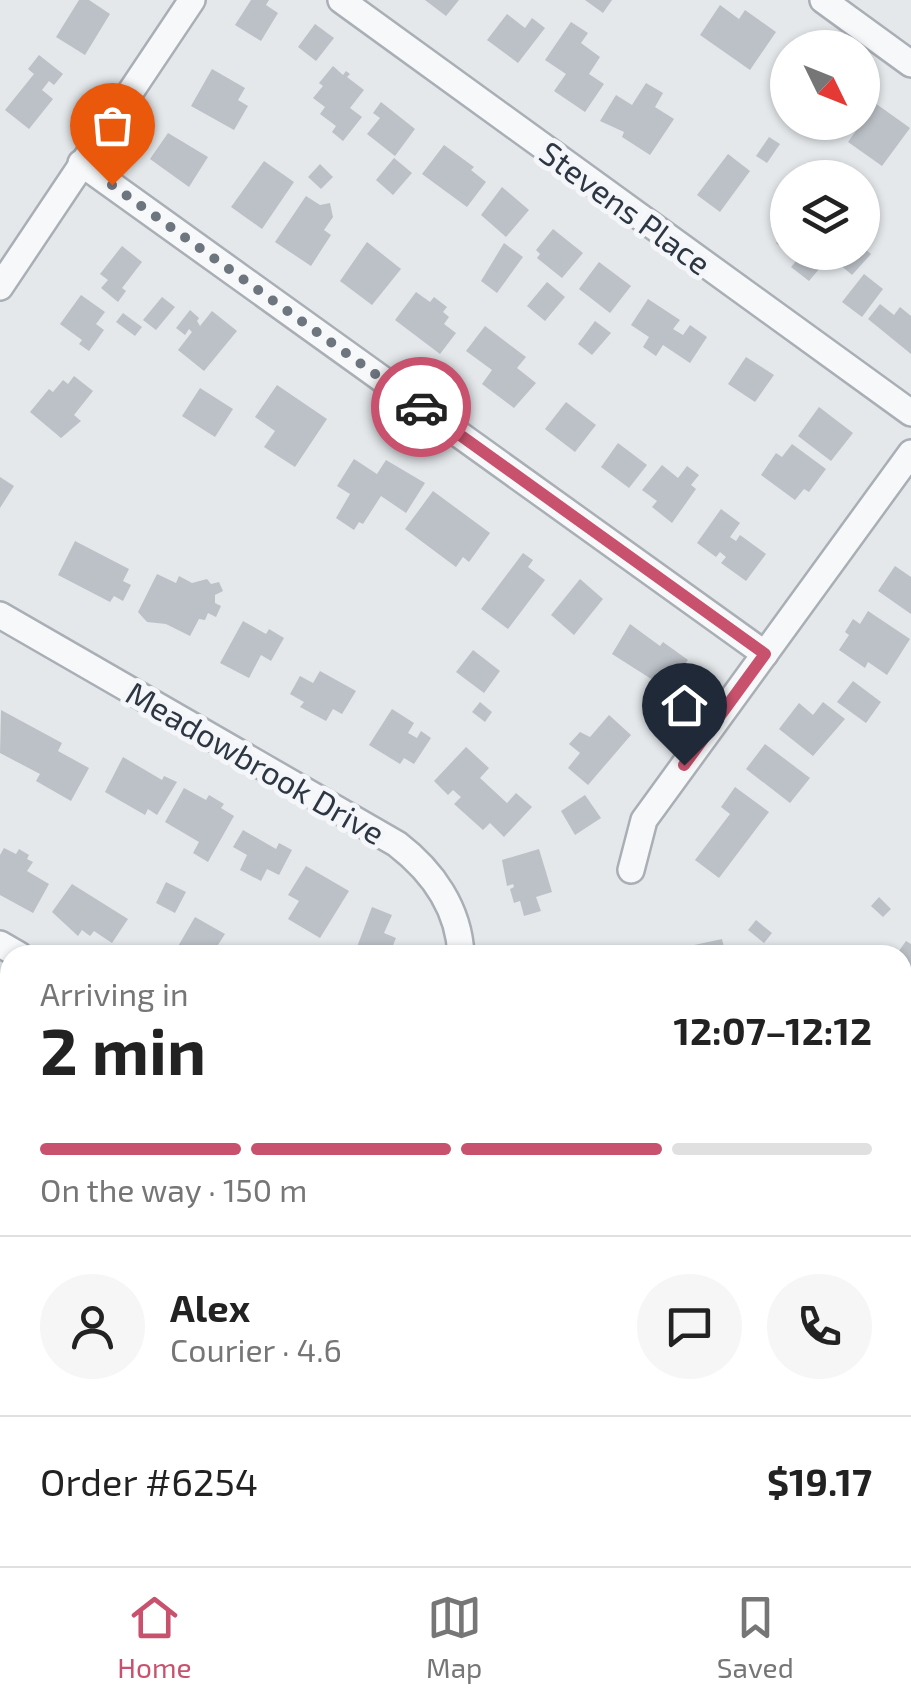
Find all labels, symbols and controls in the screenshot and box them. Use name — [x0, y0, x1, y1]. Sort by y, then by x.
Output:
north arrow — [770, 30, 880, 140]
map controls — [770, 30, 880, 270]
pin — [70, 83, 155, 186]
icon: bag — [85, 98, 140, 153]
street label: Stevens Place — [533, 132, 719, 282]
button: layers — [770, 160, 880, 270]
courier — [371, 357, 471, 457]
icon: car — [394, 380, 449, 435]
pin — [642, 663, 727, 766]
street label: Meadowbrook Drive — [120, 673, 392, 851]
icon: home — [657, 678, 712, 733]
text: Arriving in — [40, 974, 189, 1012]
text: 12:07–12:12 — [674, 1007, 872, 1053]
text: 2 min — [40, 1010, 206, 1088]
text: On the way · 150 m — [40, 1170, 307, 1208]
button: person — [40, 1274, 145, 1379]
button: chat — [637, 1274, 742, 1379]
button: phone — [767, 1274, 872, 1379]
text: Alex — [170, 1284, 250, 1330]
text: Courier · 4.6 — [170, 1330, 342, 1368]
text: Order #6254 — [40, 1458, 258, 1504]
text: $19.17 — [767, 1458, 872, 1504]
tab: Home — [117, 1590, 191, 1684]
tab: Map — [426, 1590, 482, 1684]
tab: Saved — [717, 1590, 794, 1684]

